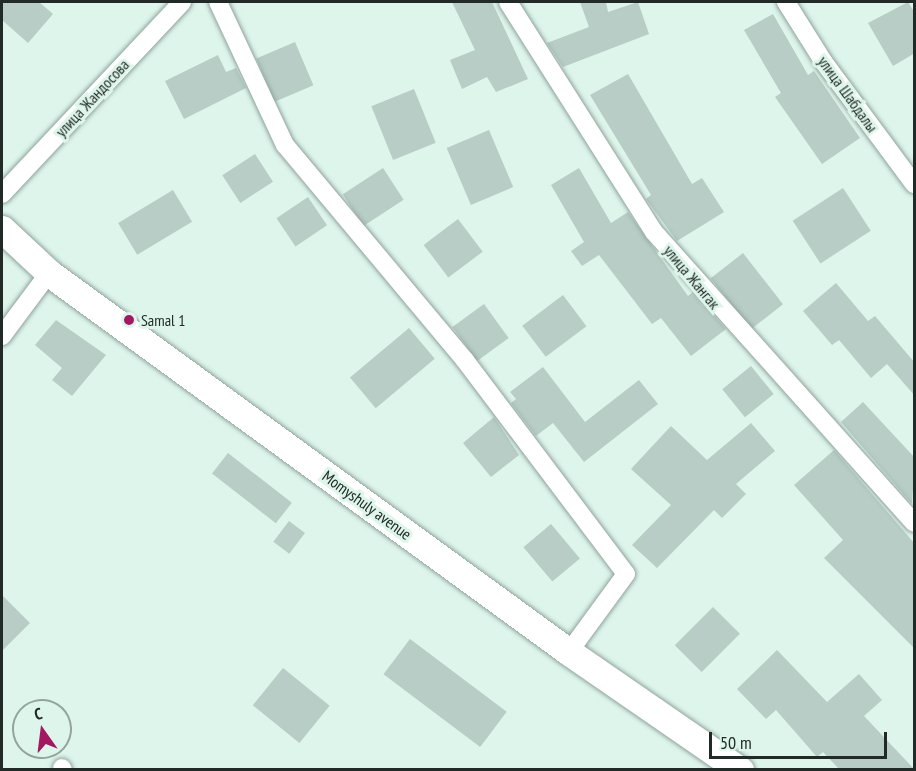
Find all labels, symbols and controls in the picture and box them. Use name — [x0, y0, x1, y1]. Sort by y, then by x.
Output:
street label: улица Шабдалы — [814, 52, 882, 136]
street label: улица Жандосова — [51, 55, 133, 141]
street label: улица Жангак — [660, 241, 724, 313]
place label: Samal 1 — [141, 310, 185, 330]
marker: Samal 1 — [122, 313, 136, 327]
street label: Momyshuly avenue — [319, 466, 415, 544]
north arrow — [12, 699, 72, 759]
text: С — [32, 703, 44, 724]
scale bar — [712, 720, 890, 758]
text: 50 m — [720, 731, 752, 754]

